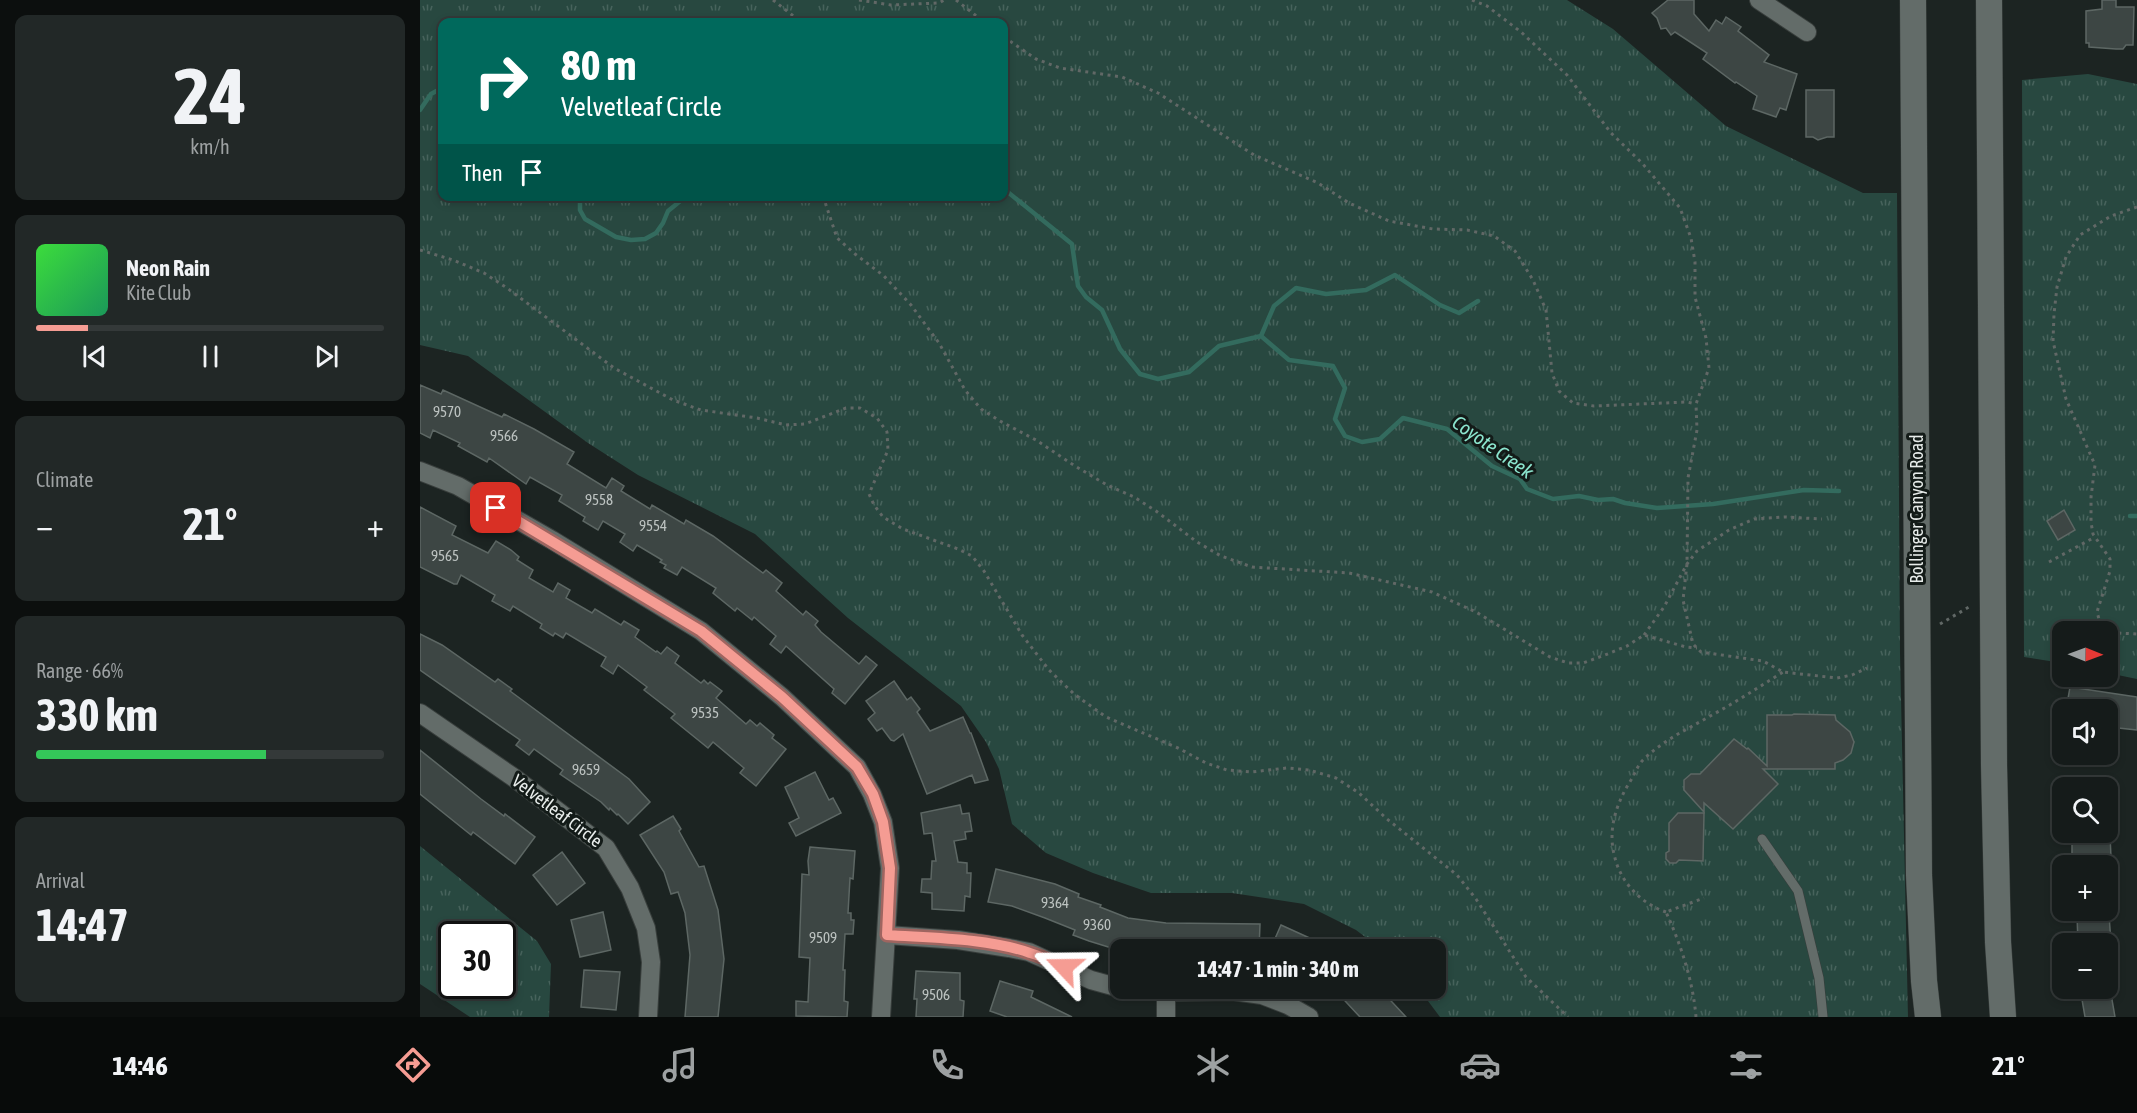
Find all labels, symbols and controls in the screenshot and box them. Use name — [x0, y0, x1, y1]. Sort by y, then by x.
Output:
text: 80 m — [561, 41, 636, 89]
icon: right — [462, 42, 540, 120]
text: 24 — [173, 51, 247, 141]
text: Velvetleaf Circle — [561, 91, 722, 122]
text: km/h — [190, 135, 230, 158]
icon: arrive — [515, 156, 548, 189]
text: Then — [462, 160, 503, 186]
text: Neon Rain — [126, 255, 210, 281]
text: Kite Club — [126, 281, 191, 304]
icon: previous — [78, 340, 111, 373]
icon: pause — [194, 340, 227, 373]
icon: next — [310, 340, 343, 373]
house number: 9570 — [433, 403, 461, 420]
water label: Coyote Creek — [1448, 410, 1538, 483]
house number: 9566 — [490, 427, 518, 444]
street label: Bollinger Canyon Road — [1906, 434, 1927, 584]
text: Climate — [36, 468, 93, 491]
pin — [470, 482, 521, 533]
icon: arrive — [479, 491, 512, 524]
house number: 9558 — [585, 491, 613, 508]
text: 21° — [183, 498, 237, 550]
text: − — [36, 506, 53, 544]
text: + — [367, 506, 384, 544]
house number: 9554 — [639, 517, 667, 534]
house number: 9565 — [431, 547, 459, 564]
north arrow — [2052, 621, 2118, 687]
map controls — [2052, 621, 2118, 999]
text: Range · 66% — [36, 659, 123, 682]
text: 330 km — [36, 689, 158, 741]
button: sound — [2052, 699, 2118, 765]
house number: 9535 — [691, 704, 719, 721]
house number: 9659 — [572, 761, 600, 778]
street label: Velvetleaf Circle — [508, 770, 606, 851]
button: search — [2052, 777, 2118, 843]
button: + — [2052, 855, 2118, 921]
text: Arrival — [36, 869, 85, 892]
house number: 9364 — [1041, 894, 1069, 911]
text: 14:47 — [36, 899, 129, 951]
house number: 9360 — [1083, 916, 1111, 933]
speed limit sign: 30 — [438, 921, 516, 999]
house number: 9509 — [809, 929, 837, 946]
button: − — [2052, 933, 2118, 999]
position arrow — [1032, 935, 1096, 999]
text: 14:47 · 1 min · 340 m — [1197, 956, 1359, 982]
house number: 9506 — [922, 986, 950, 1003]
icon: directions — [392, 1044, 434, 1086]
icon: music — [659, 1044, 701, 1086]
icon: phone — [926, 1044, 968, 1086]
icon: climate — [1192, 1044, 1234, 1086]
icon: car — [1459, 1044, 1501, 1086]
icon: filters — [1725, 1044, 1767, 1086]
text: 14:46 — [112, 1050, 168, 1081]
text: 21° — [1992, 1050, 2025, 1081]

